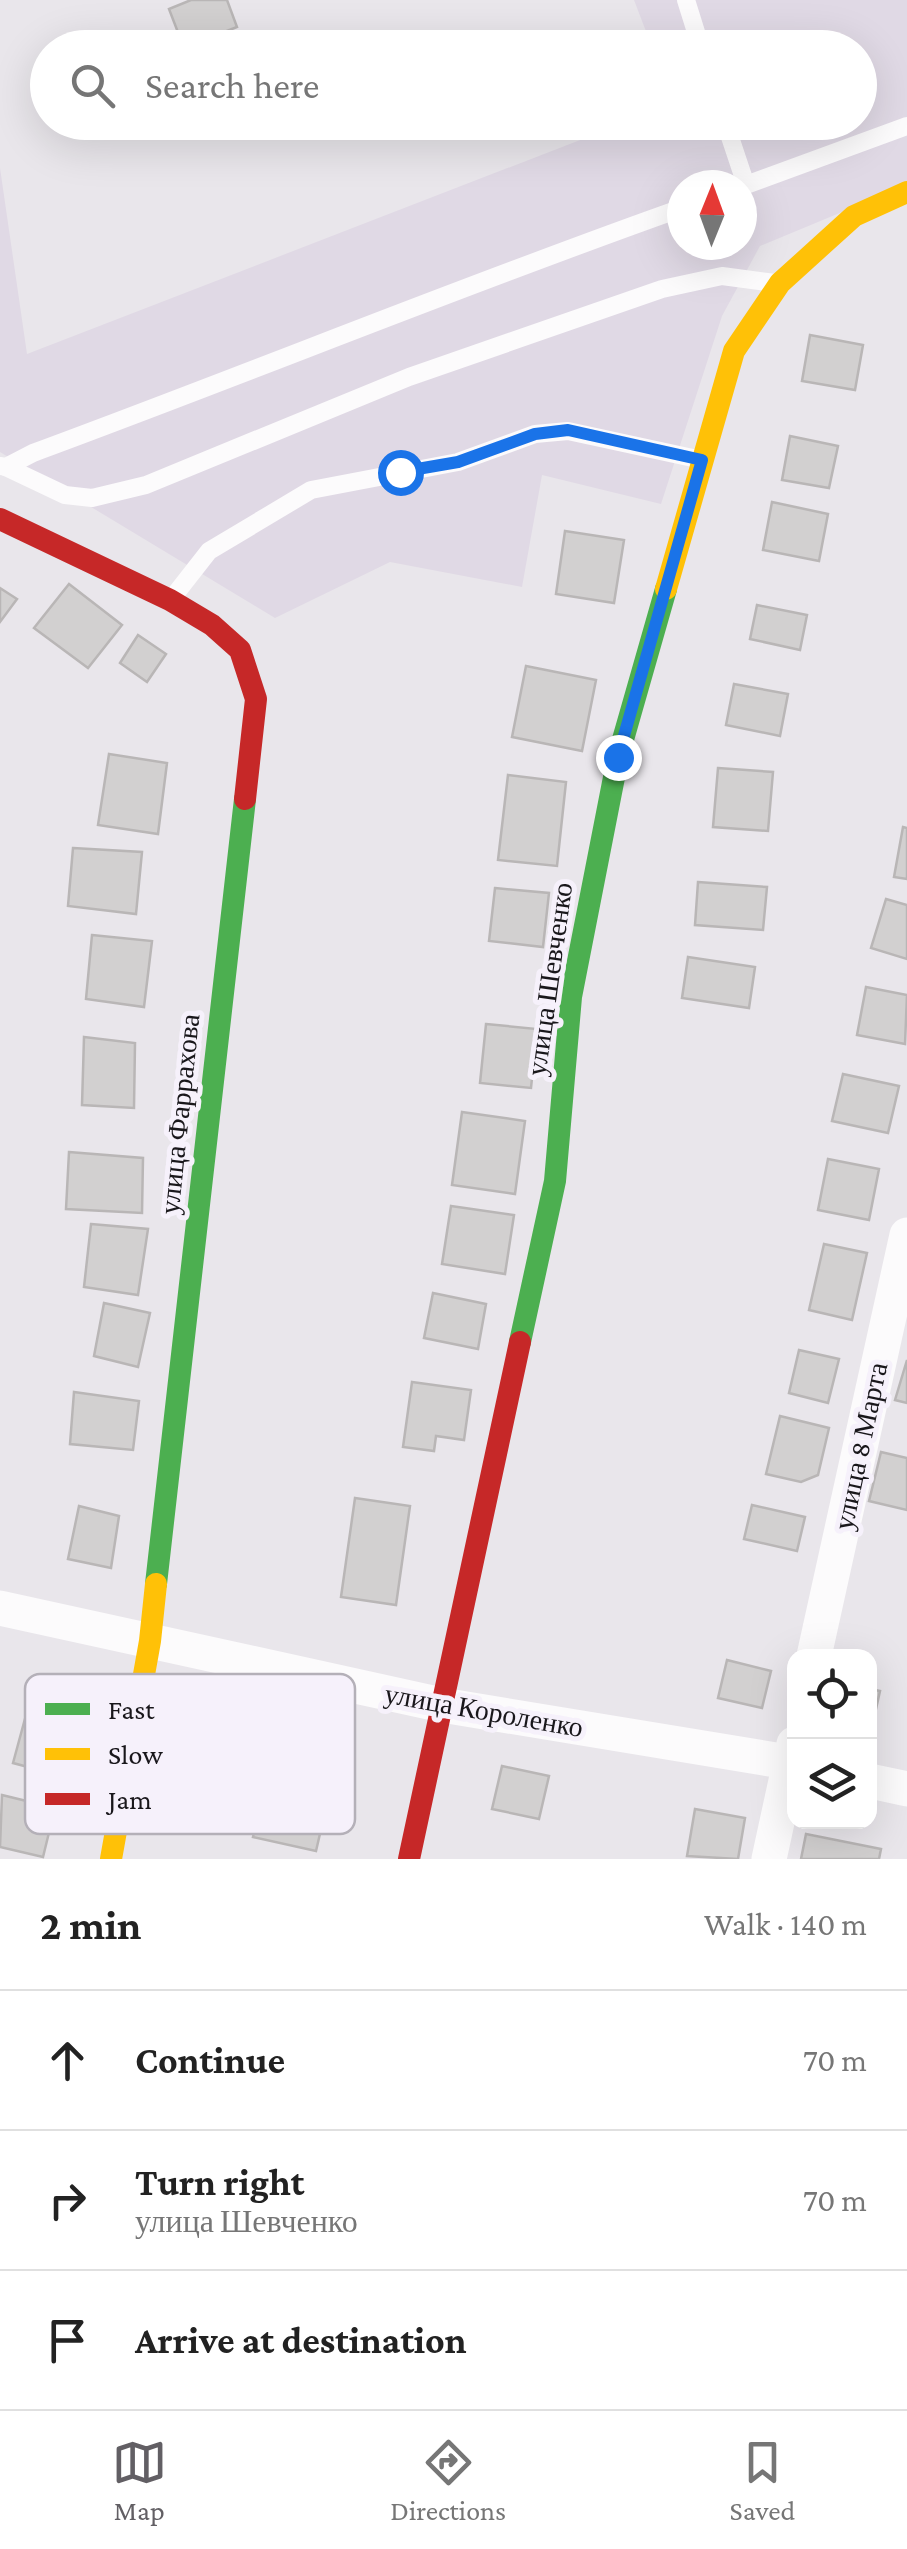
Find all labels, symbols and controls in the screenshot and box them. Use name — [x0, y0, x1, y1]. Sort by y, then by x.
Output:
search box — [30, 30, 877, 140]
icon: search — [65, 58, 120, 113]
text: Search here — [145, 64, 319, 106]
north arrow — [667, 170, 757, 260]
route start — [378, 450, 424, 496]
route end — [596, 735, 642, 781]
street label: улица Шевченко — [521, 880, 578, 1078]
street label: улица Фаррахова — [154, 1012, 206, 1216]
street label: улица 8 Марта — [828, 1359, 894, 1533]
map controls — [787, 1649, 877, 1829]
button: locate — [787, 1649, 877, 1739]
legend — [25, 1674, 355, 1834]
street label: улица Короленко — [382, 1678, 586, 1743]
text: Fast — [108, 1694, 155, 1725]
text: Slow — [108, 1739, 163, 1770]
button: layers — [787, 1739, 877, 1829]
text: Jam — [105, 1784, 152, 1815]
text: 2 min — [40, 1901, 141, 1948]
text: Walk · 140 m — [704, 1906, 867, 1942]
icon: ahead — [40, 2033, 95, 2088]
text: Continue — [135, 2039, 285, 2081]
text: 70 m — [803, 2042, 867, 2078]
text: Turn right — [135, 2161, 304, 2203]
icon: right — [40, 2173, 95, 2228]
text: 70 m — [803, 2182, 867, 2218]
text: улица Шевченко — [135, 2203, 358, 2239]
icon: arrive — [40, 2313, 95, 2368]
text: Arrive at destination — [135, 2319, 467, 2361]
tab: Map — [112, 2435, 167, 2526]
tab: Directions — [390, 2435, 506, 2526]
tab: Saved — [730, 2435, 795, 2526]

